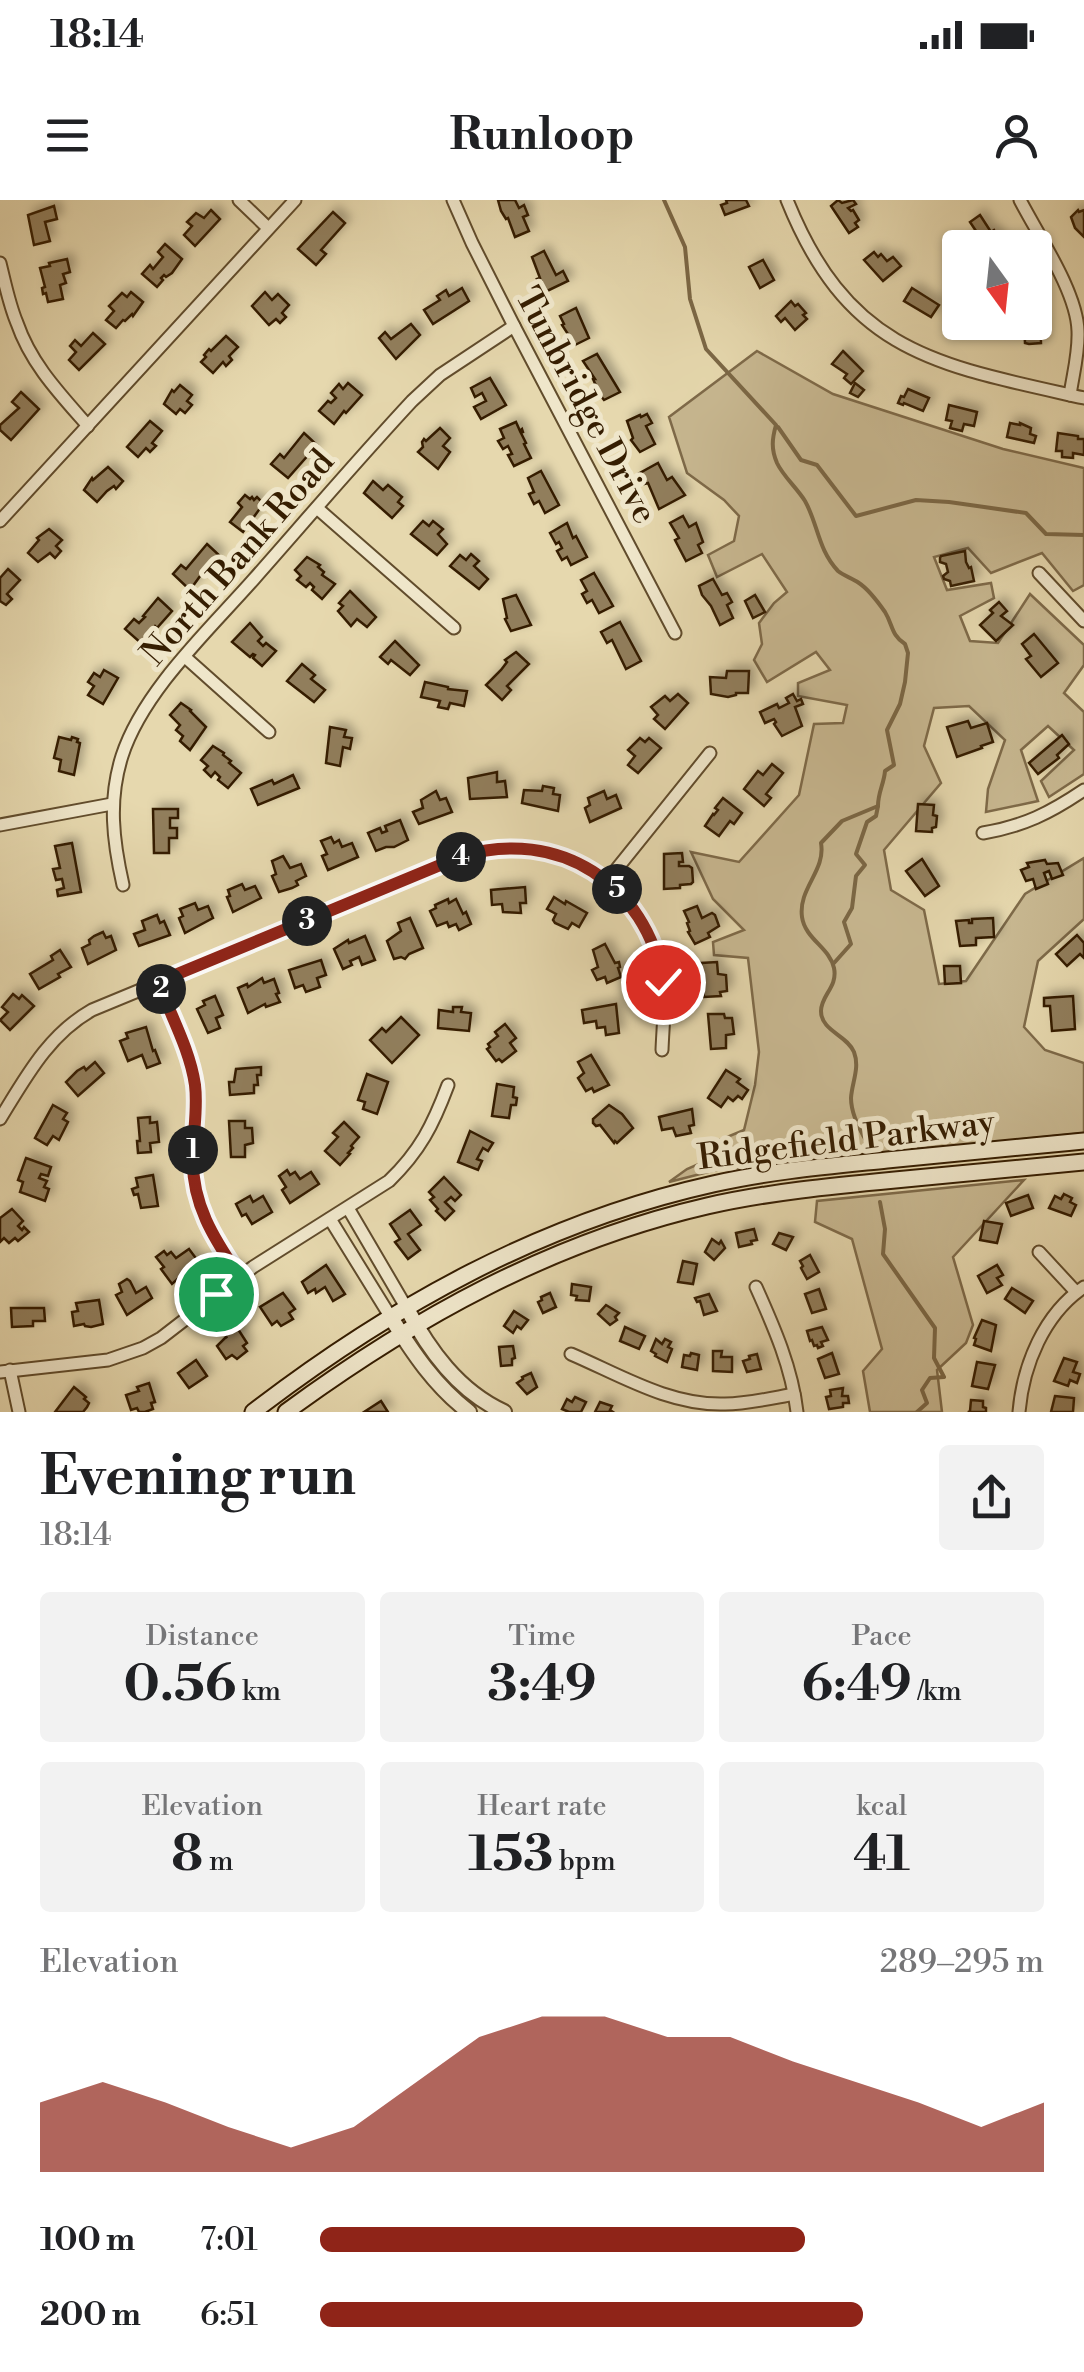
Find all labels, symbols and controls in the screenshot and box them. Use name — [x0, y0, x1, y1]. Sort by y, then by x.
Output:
text: 18:14 — [50, 12, 144, 59]
text: Runloop — [450, 107, 634, 164]
icon: menu — [40, 108, 95, 163]
icon: person — [989, 108, 1044, 163]
north arrow — [942, 230, 1052, 340]
map controls — [942, 230, 1052, 340]
street label: Tunbridge Drive — [505, 280, 666, 531]
street label: North Bank Road — [133, 441, 344, 675]
pin: 4 — [436, 832, 486, 882]
text: 4 — [452, 839, 470, 874]
pin: 5 — [592, 864, 642, 914]
text: 5 — [608, 871, 626, 906]
pin: 3 — [282, 896, 332, 946]
text: 3 — [299, 903, 315, 938]
pin — [621, 940, 706, 1025]
icon: check — [636, 955, 691, 1010]
pin: 2 — [136, 964, 186, 1014]
text: 2 — [152, 971, 170, 1006]
street label: Ridgefield Parkway — [695, 1101, 998, 1180]
pin: 1 — [168, 1125, 218, 1175]
text: 1 — [186, 1132, 200, 1167]
pin — [174, 1252, 259, 1337]
icon: arrive — [189, 1267, 244, 1322]
text: Evening run — [40, 1443, 356, 1512]
button: share — [939, 1445, 1044, 1550]
text: 18:14 — [40, 1515, 112, 1555]
text: Distance — [146, 1619, 259, 1654]
text: Time — [508, 1619, 576, 1654]
text: Pace — [852, 1619, 912, 1654]
text: 0.56 — [124, 1654, 236, 1716]
text: 3:49 — [488, 1654, 596, 1716]
text: 6:49 — [801, 1654, 912, 1716]
text: km — [236, 1674, 281, 1709]
text: /km — [912, 1674, 962, 1709]
text: Elevation — [142, 1789, 263, 1824]
text: Heart rate — [477, 1789, 607, 1824]
text: kcal — [856, 1789, 907, 1824]
text: 8 — [171, 1824, 203, 1886]
text: 153 — [468, 1824, 553, 1886]
text: 41 — [853, 1824, 910, 1886]
text: m — [203, 1844, 233, 1879]
text: bpm — [553, 1844, 616, 1879]
text: Elevation — [40, 1942, 179, 1982]
text: 289–295 m — [880, 1942, 1044, 1982]
text: 100 m — [40, 2220, 135, 2260]
text: 7:01 — [200, 2220, 258, 2260]
text: 200 m — [40, 2295, 141, 2335]
text: 6:51 — [200, 2295, 258, 2335]

